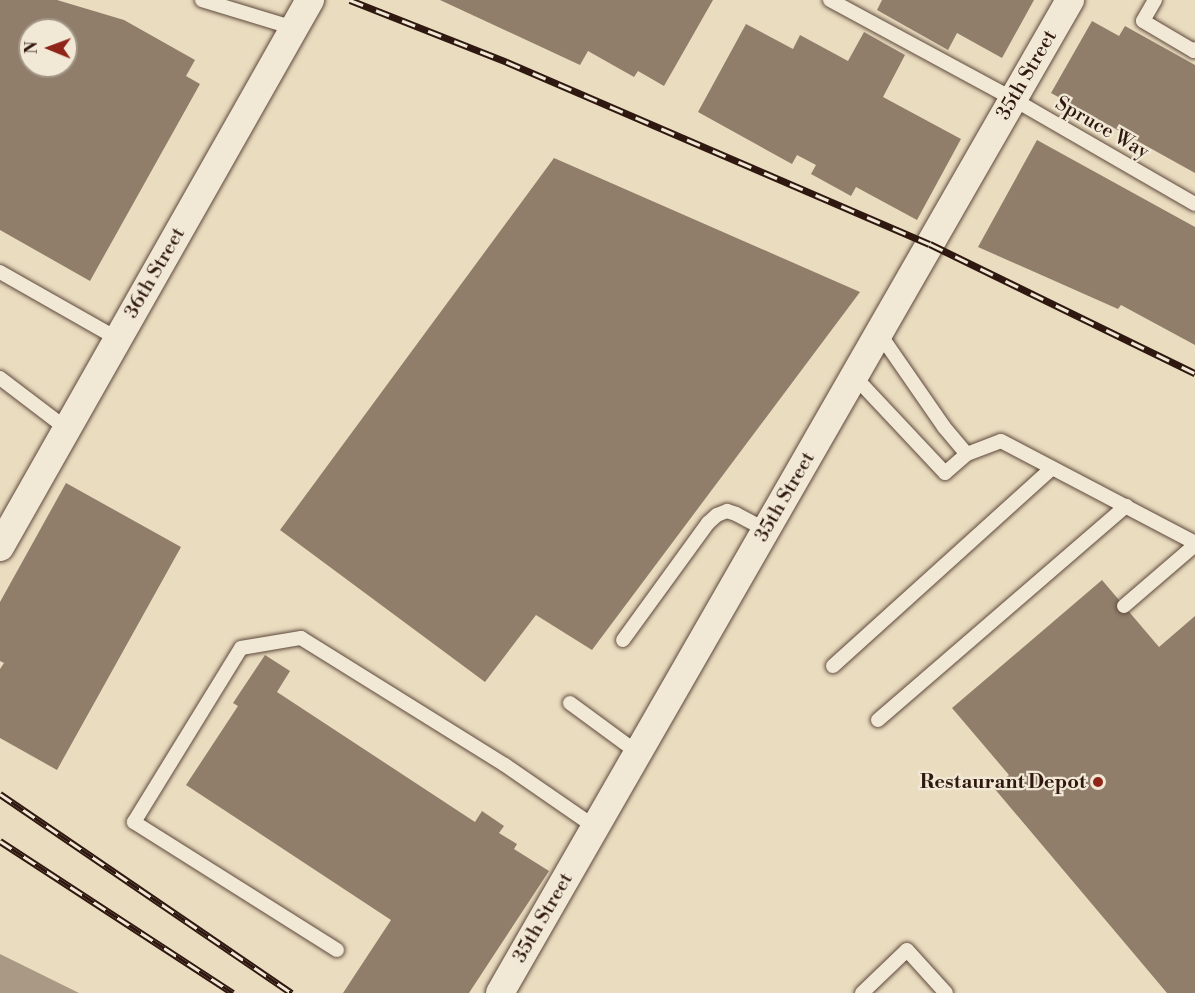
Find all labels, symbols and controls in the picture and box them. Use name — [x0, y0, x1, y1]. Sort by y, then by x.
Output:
north arrow — [18, 18, 78, 78]
street label: 35th Street — [992, 26, 1062, 124]
text: N — [22, 41, 42, 54]
street label: Spruce Way — [1051, 91, 1153, 165]
street label: 36th Street — [119, 223, 191, 323]
street label: 35th Street — [750, 448, 820, 546]
place label: Restaurant Depot — [920, 770, 1086, 794]
marker: Restaurant Depot — [1091, 775, 1105, 789]
street label: 35th Street — [508, 869, 578, 967]

